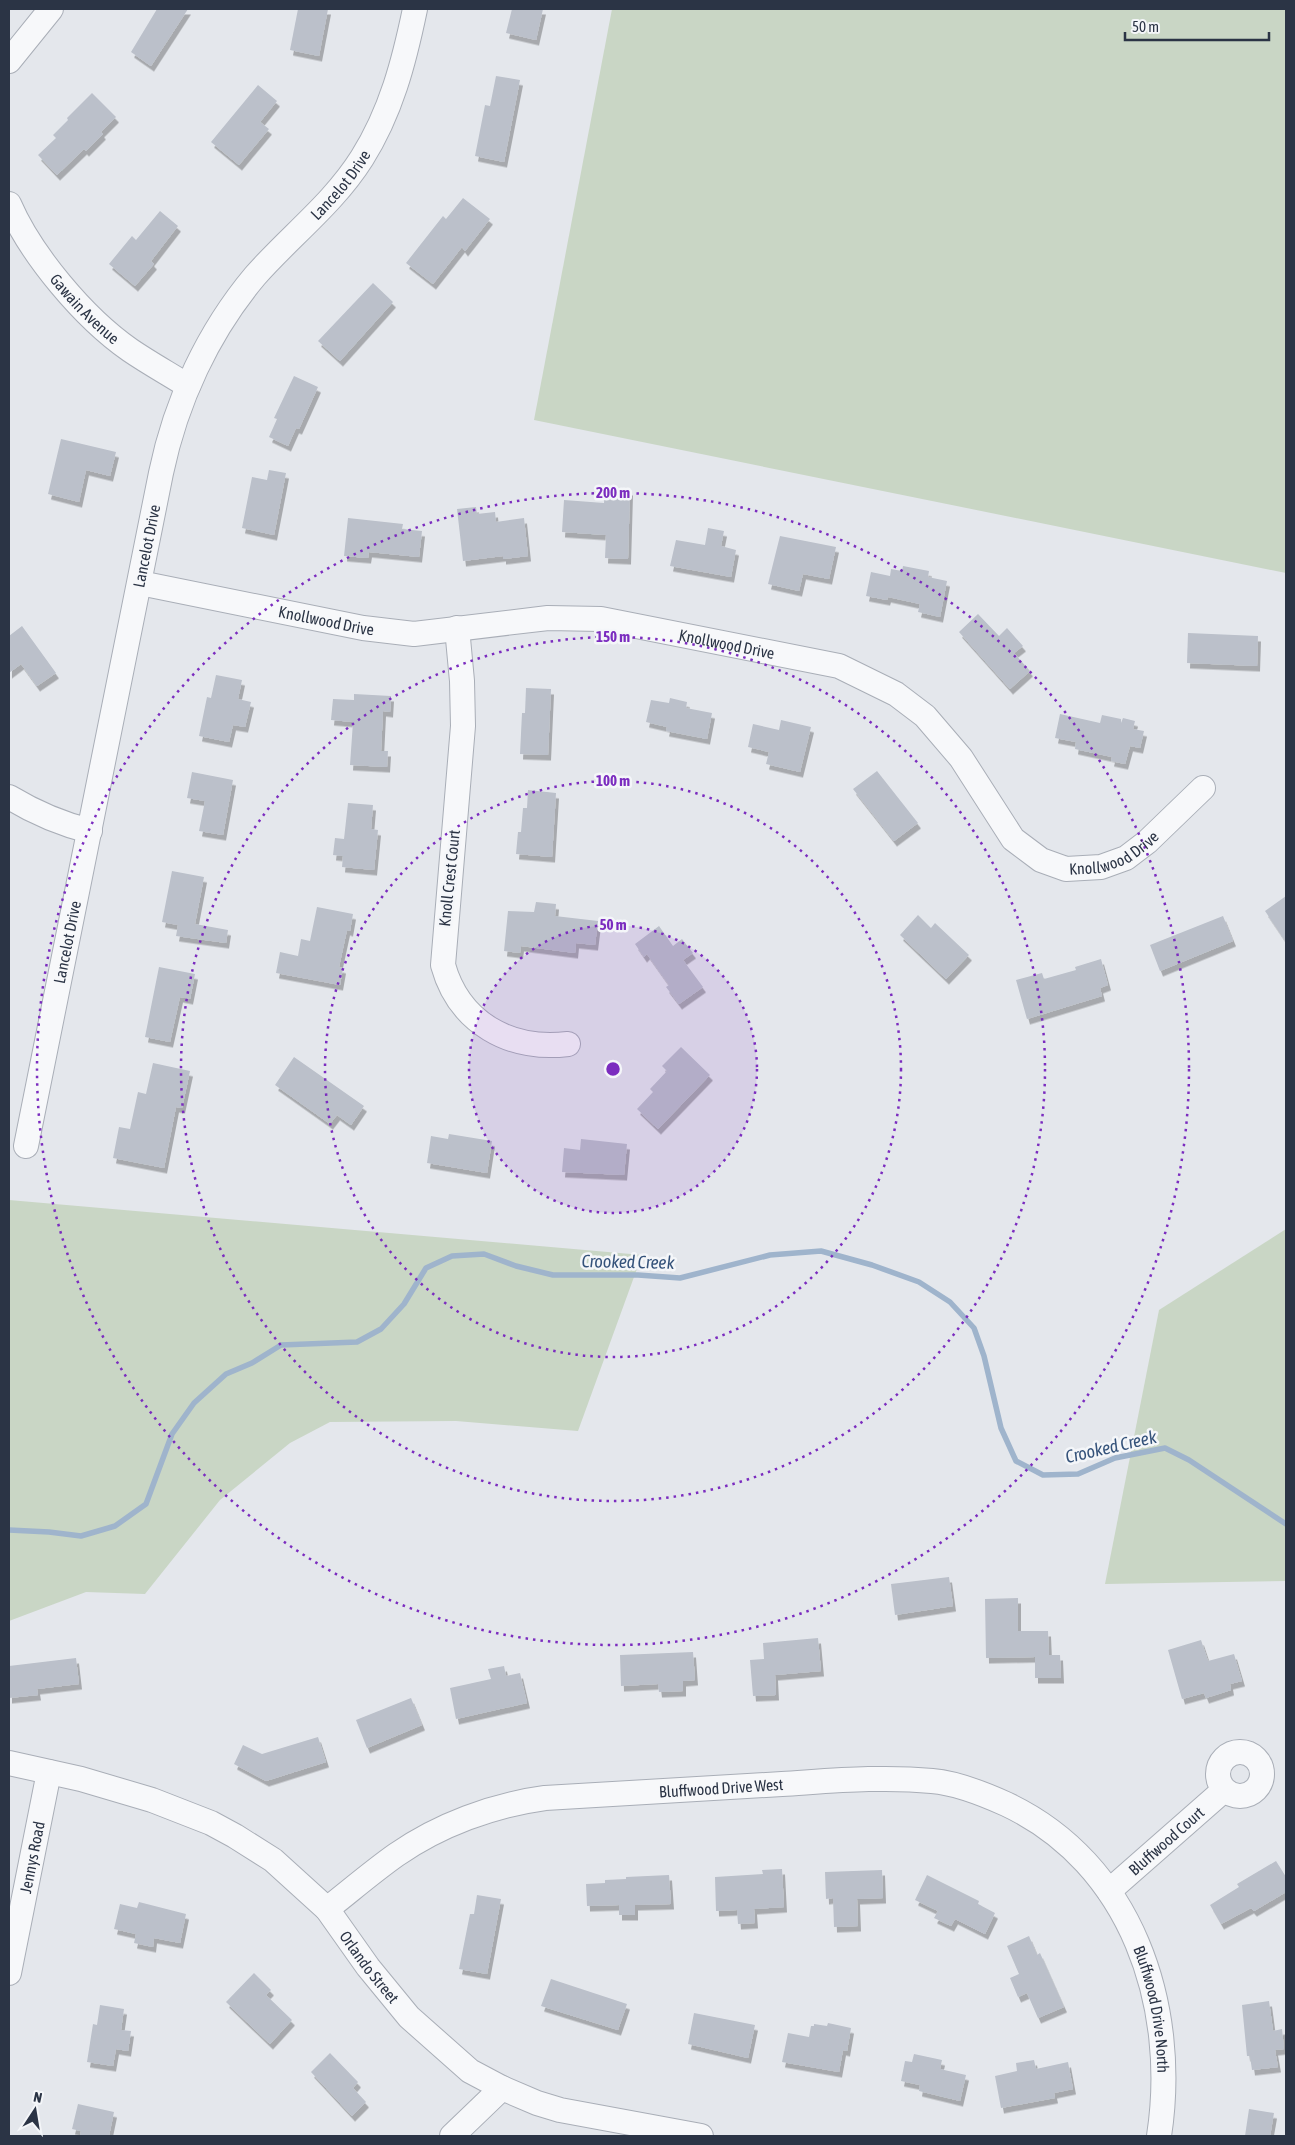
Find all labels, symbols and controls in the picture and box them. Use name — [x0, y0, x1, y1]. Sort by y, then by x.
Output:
scale bar — [1125, 10, 1269, 42]
text: 50 m — [1132, 18, 1159, 35]
street label: Lancelot Drive — [307, 147, 374, 223]
street label: Gawain Avenue — [47, 270, 123, 347]
text: 200 m — [596, 484, 630, 501]
street label: Lancelot Drive — [129, 503, 163, 589]
street label: Knollwood Drive — [277, 602, 375, 638]
street label: Knollwood Drive — [678, 626, 776, 662]
text: 150 m — [596, 628, 630, 645]
text: 100 m — [596, 772, 630, 789]
street label: Knollwood Drive — [1069, 827, 1162, 878]
street label: Knoll Crest Court — [435, 828, 463, 927]
street label: Lancelot Drive — [50, 899, 84, 985]
text: 50 m — [600, 916, 627, 933]
centre of rings — [604, 1060, 622, 1078]
water label: Crooked Creek — [581, 1250, 676, 1273]
water label: Crooked Creek — [1063, 1426, 1160, 1467]
street label: Bluffwood Drive West — [658, 1775, 784, 1801]
street label: Bluffwood Court — [1125, 1803, 1208, 1879]
street label: Jennys Road — [16, 1820, 48, 1895]
street label: Orlando Street — [336, 1927, 403, 2007]
street label: Bluffwood Drive North — [1130, 1943, 1172, 2073]
north arrow — [10, 2085, 60, 2135]
text: N — [32, 2089, 43, 2106]

